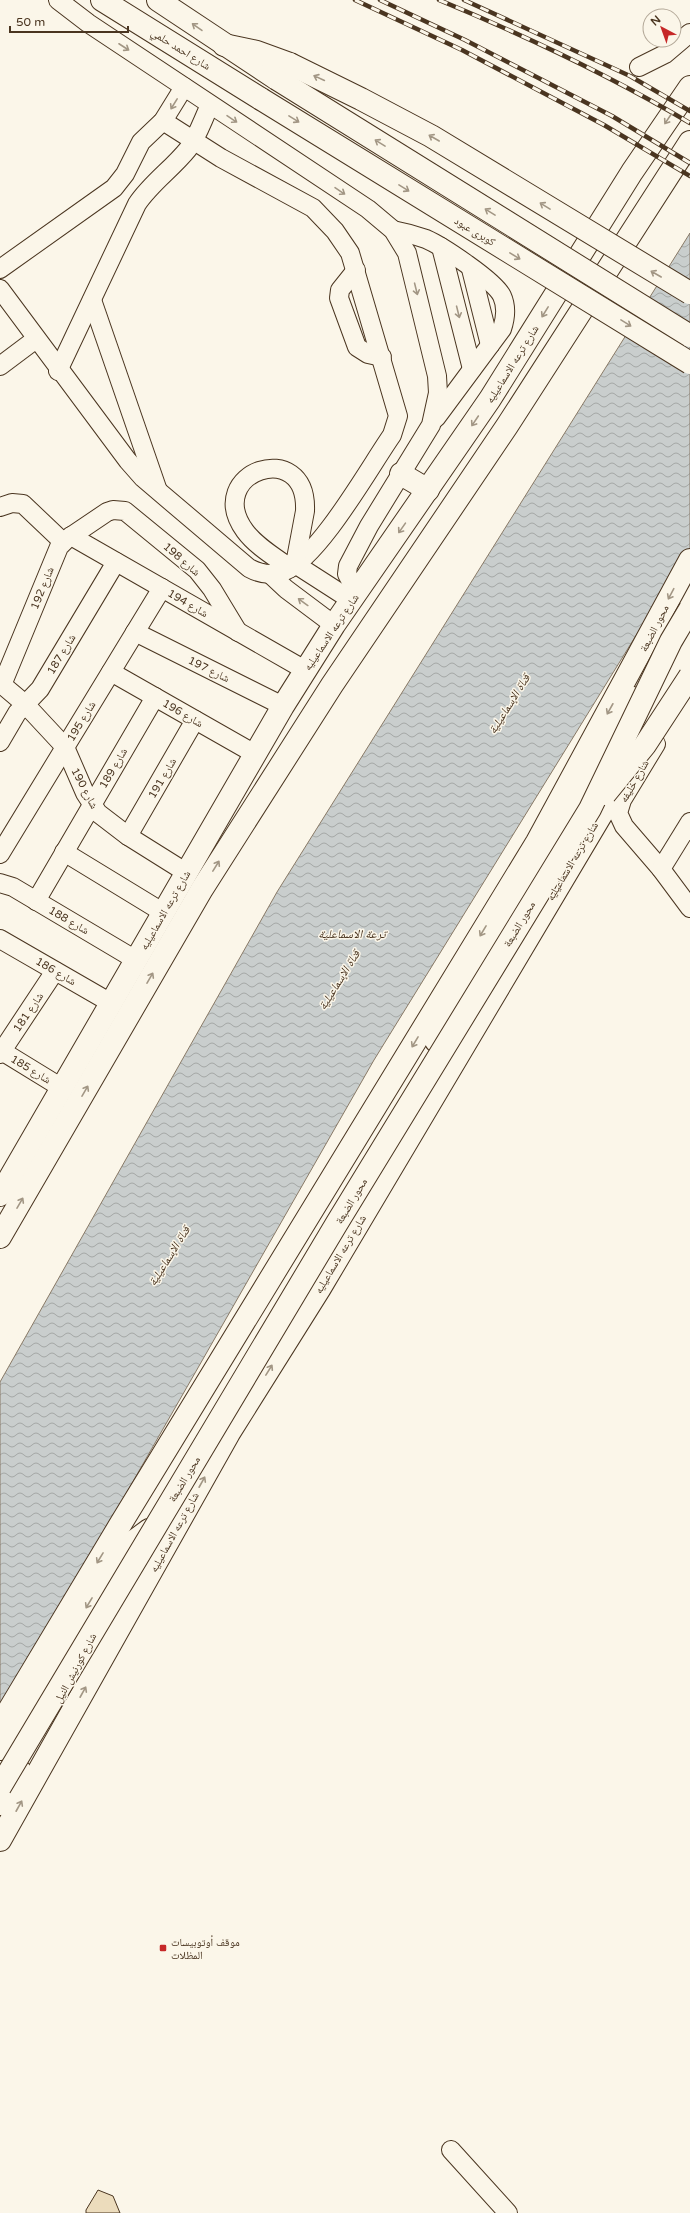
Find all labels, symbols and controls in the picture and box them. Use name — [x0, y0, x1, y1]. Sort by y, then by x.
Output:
scale bar — [10, 8, 128, 34]
north arrow — [642, 8, 682, 48]
text: N — [648, 13, 663, 29]
text: 50 m — [16, 15, 45, 29]
one-way arrow — [192, 23, 203, 31]
street label: شارع احمد حلمي — [148, 26, 213, 74]
one-way arrow — [118, 43, 129, 51]
one-way arrow — [314, 74, 326, 81]
one-way arrow — [170, 99, 179, 110]
one-way arrow — [664, 114, 672, 125]
one-way arrow — [226, 115, 237, 123]
one-way arrow — [288, 116, 300, 124]
one-way arrow — [428, 134, 440, 142]
one-way arrow — [374, 139, 386, 147]
one-way arrow — [398, 185, 410, 193]
one-way arrow — [334, 187, 345, 195]
one-way arrow — [540, 202, 551, 210]
one-way arrow — [484, 208, 496, 216]
street label: كوبرى عبود — [452, 214, 498, 249]
one-way arrow — [509, 252, 521, 260]
one-way arrow — [650, 269, 662, 277]
one-way arrow — [413, 282, 420, 295]
one-way arrow — [454, 305, 462, 318]
one-way arrow — [541, 306, 549, 318]
one-way arrow — [620, 320, 632, 328]
street label: شارع ترعه الاسماعيليه — [483, 323, 542, 406]
one-way arrow — [471, 415, 479, 427]
one-way arrow — [398, 523, 406, 534]
street label: شارع 198 — [161, 540, 203, 579]
street label: شارع 192 — [28, 565, 57, 611]
street label: شارع 194 — [165, 587, 210, 620]
one-way arrow — [667, 588, 674, 600]
street label: شارع ترعه الاسماعيليه — [301, 592, 362, 673]
one-way arrow — [297, 598, 308, 606]
street label: محور الضبعة — [637, 603, 672, 654]
street label: شارع 187 — [44, 632, 78, 677]
street label: شارع 197 — [186, 654, 232, 685]
water label: قناة الإسماعيلية — [485, 670, 534, 736]
street label: شارع 196 — [160, 697, 205, 730]
street label: شارع 195 — [64, 699, 98, 744]
one-way arrow — [606, 703, 614, 715]
street label: شارع 189 — [97, 746, 130, 791]
street label: شارع 191 — [146, 756, 179, 801]
street label: شارع خليفه — [617, 758, 652, 805]
street label: شارع 190 — [68, 766, 101, 811]
street label: شارع ترعه الاسماعيليه — [544, 820, 601, 903]
one-way arrow — [212, 861, 221, 872]
street label: شارع ترعه الاسماعيليه — [137, 868, 193, 952]
street label: محور الضبعة — [501, 899, 538, 949]
street label: شارع 188 — [46, 904, 91, 937]
one-way arrow — [479, 925, 487, 936]
water label: ترعة الاسماعلية — [318, 927, 388, 941]
water label: قناة الإسماعيلية — [315, 946, 364, 1012]
street label: شارع 186 — [33, 955, 78, 988]
one-way arrow — [147, 972, 155, 984]
street label: شارع 181 — [11, 990, 46, 1034]
one-way arrow — [411, 1036, 419, 1048]
street label: شارع 185 — [8, 1052, 53, 1086]
one-way arrow — [81, 1085, 89, 1097]
street label: محور الضبعة — [333, 1176, 370, 1226]
one-way arrow — [16, 1197, 24, 1209]
street label: شارع ترعه الاسماعيليه — [312, 1213, 369, 1296]
water label: قناة الإسماعيلية — [145, 1222, 194, 1288]
one-way arrow — [265, 1365, 273, 1376]
street label: محور الضبعة — [166, 1454, 203, 1504]
one-way arrow — [198, 1476, 206, 1488]
street label: شارع ترعه الاسماعيليه — [147, 1490, 202, 1574]
one-way arrow — [95, 1552, 103, 1564]
one-way arrow — [85, 1597, 93, 1609]
street label: شارع كورنيش النيل — [52, 1631, 99, 1705]
one-way arrow — [80, 1686, 87, 1698]
one-way arrow — [16, 1800, 24, 1812]
place label: موقف أوتوبيسات المظلات — [171, 1935, 240, 1962]
marker: موقف أوتوبيسات المظلات — [158, 1943, 168, 1953]

